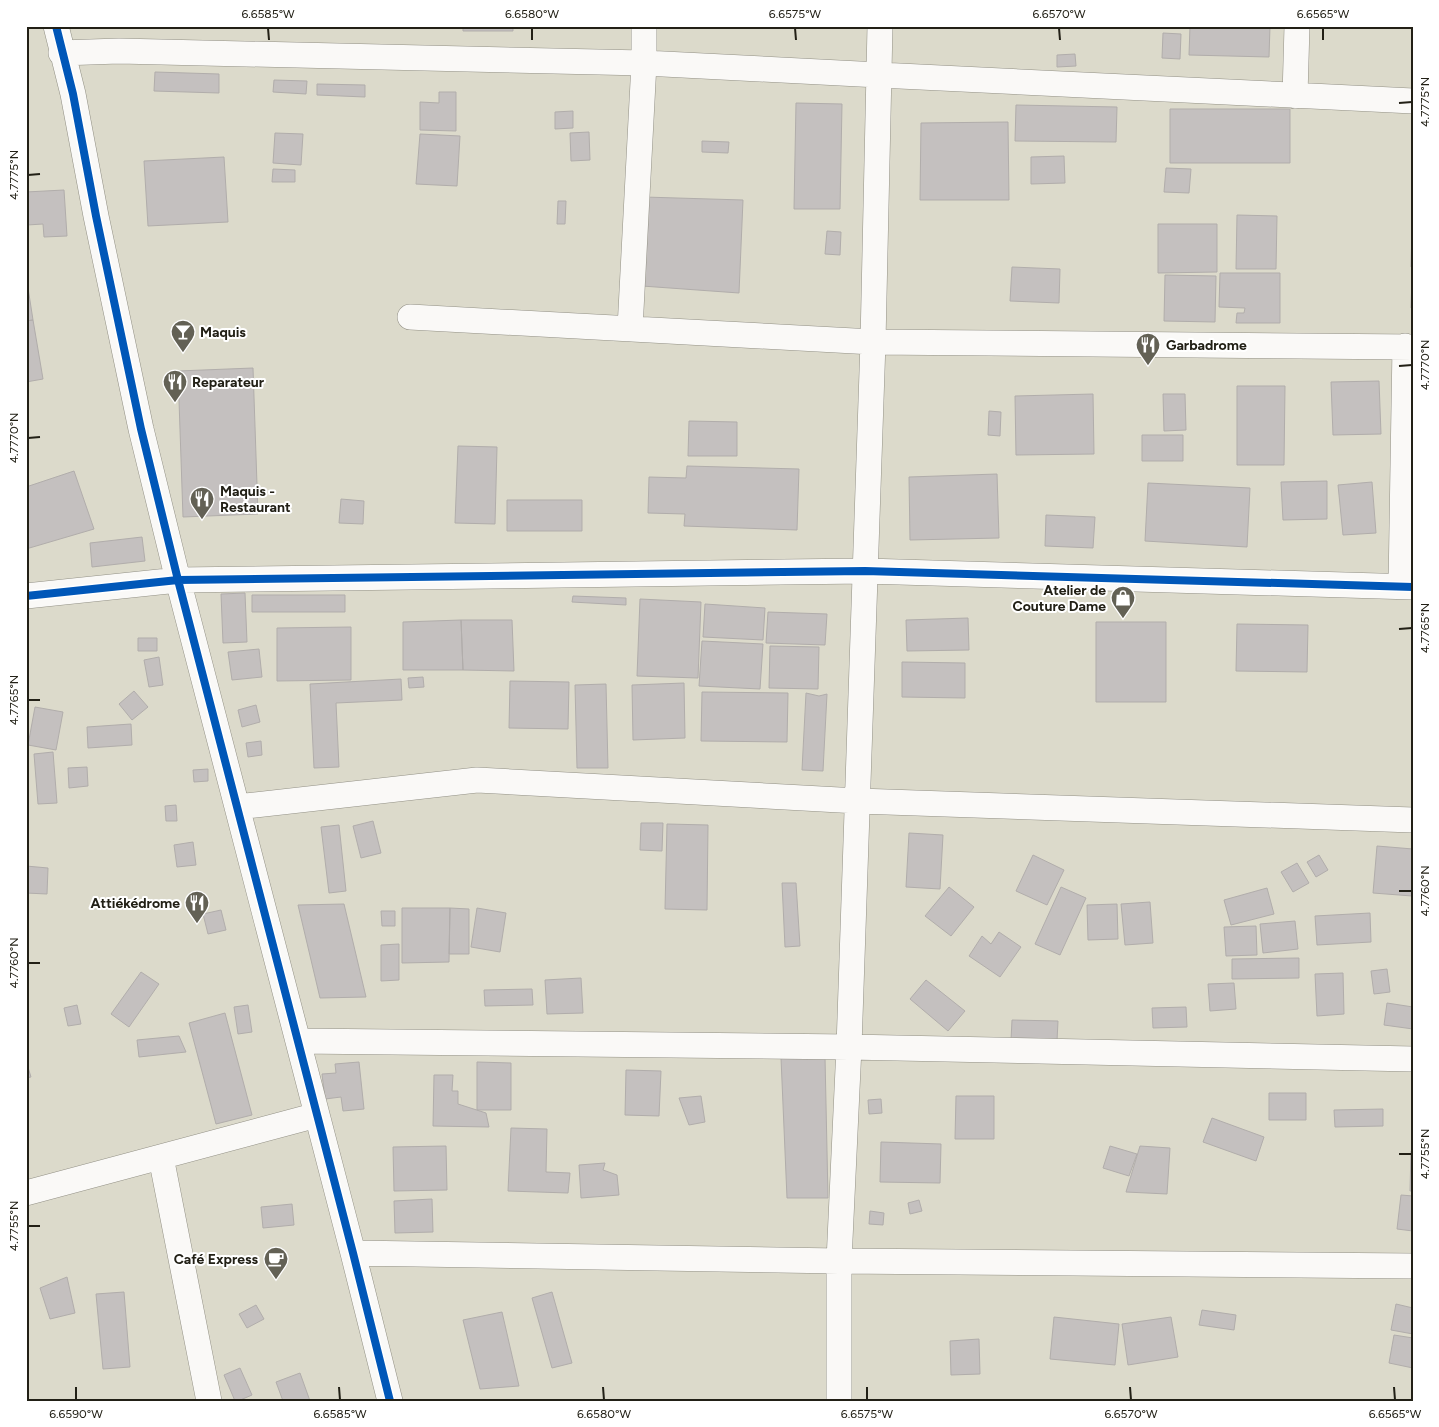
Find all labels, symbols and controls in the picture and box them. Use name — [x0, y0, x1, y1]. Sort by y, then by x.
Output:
text: 6.6585°W — [241, 7, 295, 21]
text: 6.6580°W — [505, 7, 559, 21]
text: 6.6575°W — [769, 7, 822, 21]
text: 6.6570°W — [1032, 7, 1086, 21]
text: 6.6565°W — [1297, 7, 1350, 21]
text: 4.7775°N — [1418, 77, 1432, 127]
text: 4.7775°N — [7, 150, 21, 200]
bar icon: Maquis — [170, 319, 196, 353]
place label: Maquis — [200, 324, 246, 341]
restaurant icon: Garbadrome — [1135, 332, 1161, 366]
place label: Garbadrome — [1166, 337, 1247, 354]
text: 4.7770°N — [1418, 340, 1432, 390]
restaurant icon: Reparateur — [162, 369, 188, 403]
place label: Reparateur — [192, 374, 265, 391]
text: 4.7770°N — [7, 413, 21, 463]
place label: Maquis - Restaurant — [220, 483, 291, 516]
restaurant icon: Maquis - Restaurant — [189, 486, 215, 520]
place label: Atelier de Couture Dame — [1013, 582, 1106, 615]
shop icon: Atelier de Couture Dame — [1110, 585, 1136, 619]
text: 4.7765°N — [1418, 603, 1432, 653]
text: 4.7765°N — [7, 675, 21, 725]
text: 4.7760°N — [1418, 865, 1432, 917]
restaurant icon: Attiékédrome — [184, 890, 210, 924]
place label: Attiékédrome — [91, 895, 180, 912]
text: 4.7760°N — [7, 937, 21, 989]
text: 4.7755°N — [1418, 1129, 1432, 1179]
text: 4.7755°N — [7, 1201, 21, 1251]
cafe icon: Café Express — [263, 1246, 289, 1280]
place label: Café Express — [174, 1251, 258, 1268]
text: 6.6590°W — [49, 1407, 103, 1421]
text: 6.6585°W — [313, 1407, 367, 1421]
text: 6.6580°W — [577, 1407, 631, 1421]
text: 6.6575°W — [841, 1407, 894, 1421]
text: 6.6570°W — [1104, 1407, 1158, 1421]
text: 6.6565°W — [1369, 1407, 1422, 1421]

